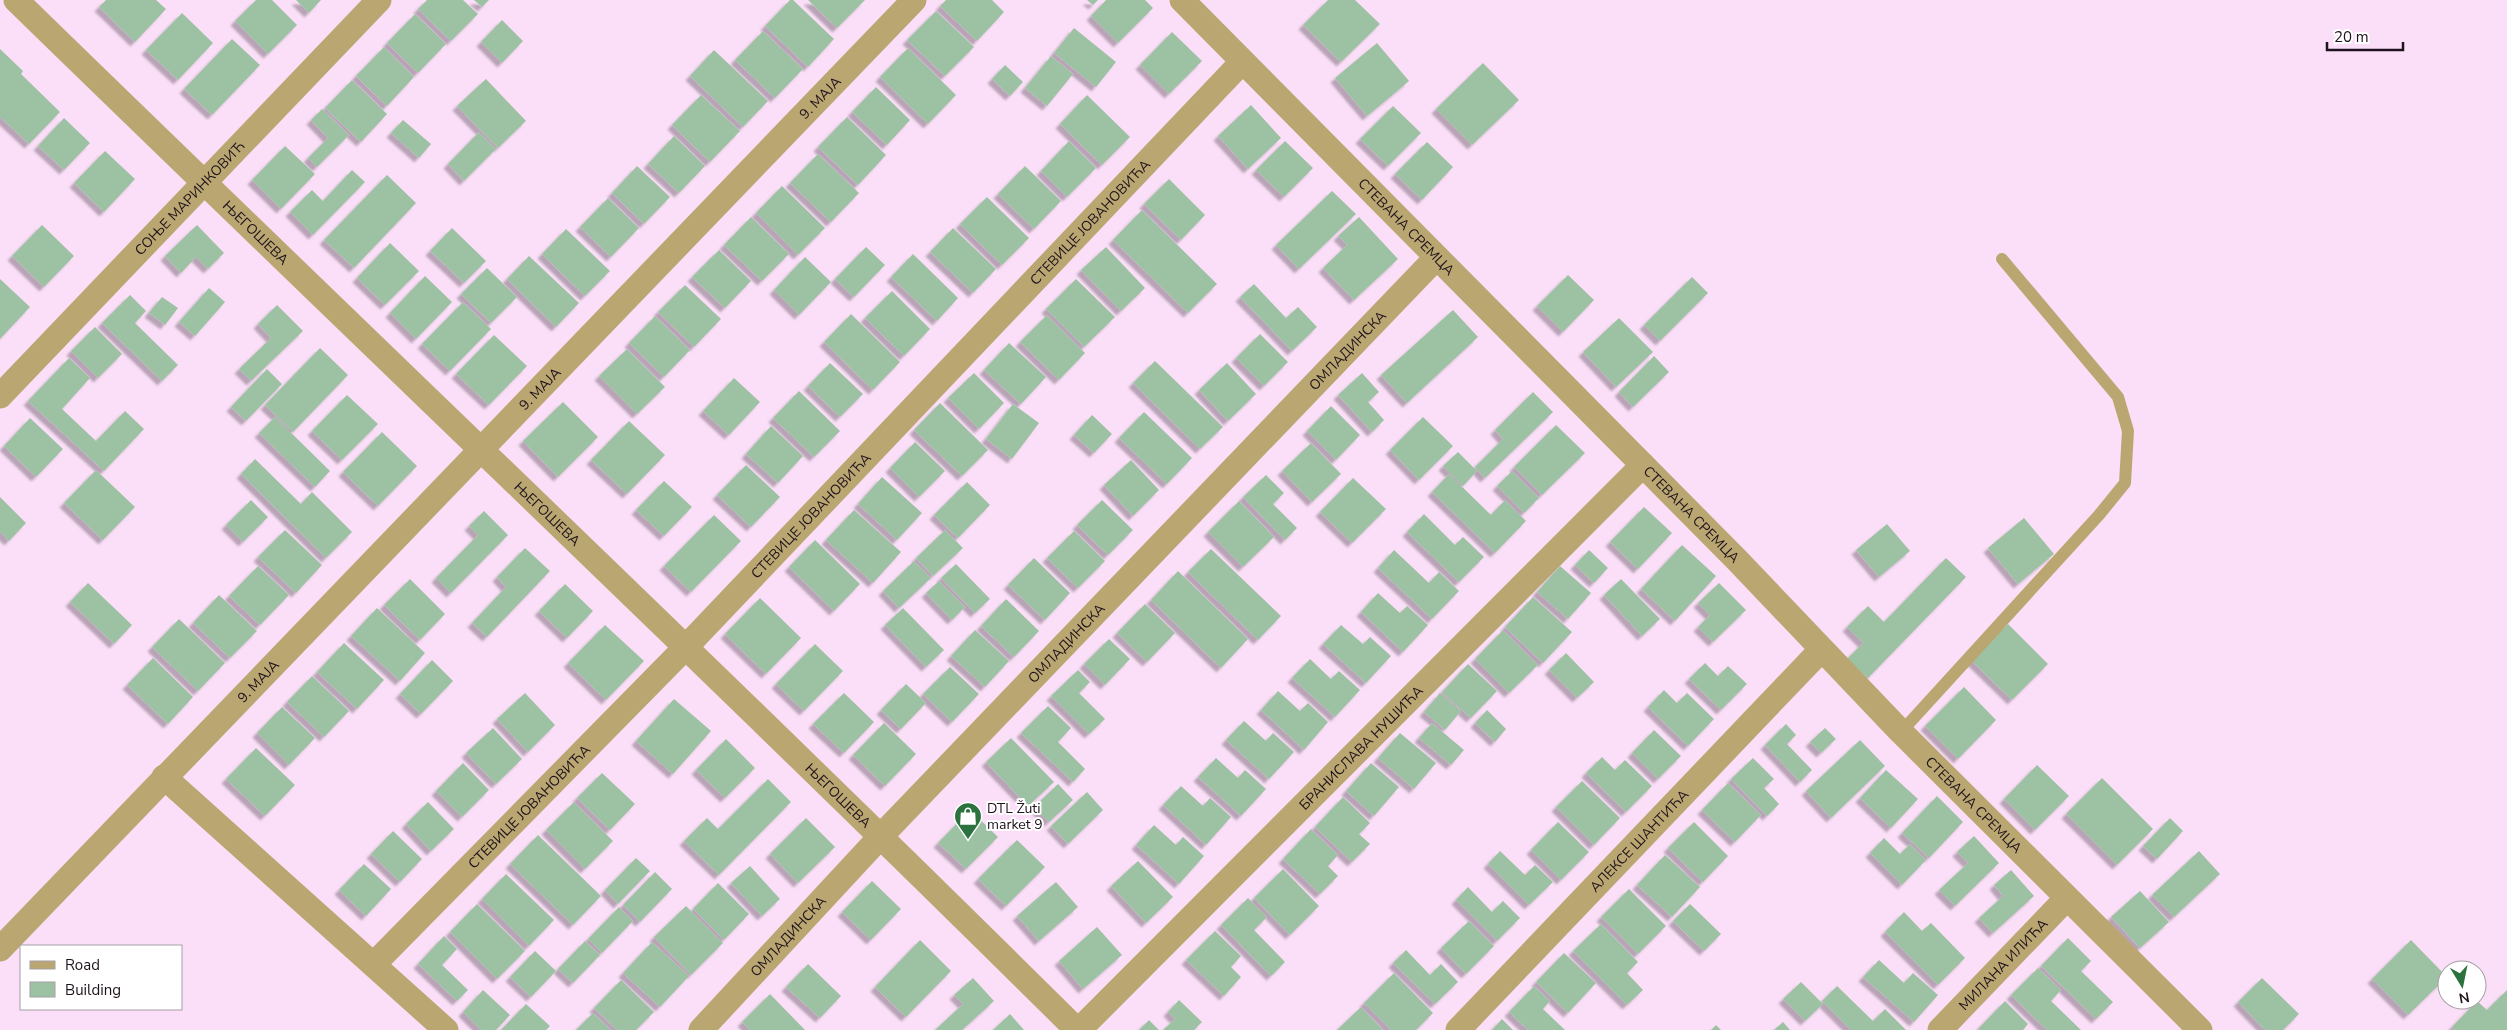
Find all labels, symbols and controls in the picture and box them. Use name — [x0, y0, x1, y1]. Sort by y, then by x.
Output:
scale bar — [2327, 20, 2403, 52]
text: 20 m — [2334, 27, 2369, 47]
street label: 9. МАЈА — [795, 72, 845, 123]
street label: СОЊЕ МАРИНКОВИЋ — [130, 137, 249, 259]
street label: СТЕВИЦЕ ЈОВАНОВИЋА — [1025, 155, 1154, 289]
street label: СТЕВАНА СРЕМЦА — [1354, 174, 1459, 279]
street label: ЊЕГОШЕВА — [219, 196, 293, 269]
street label: ОМЛАДИНСКА — [1305, 306, 1390, 394]
street label: 9. МАЈА — [515, 363, 565, 414]
street label: СТЕВИЦЕ ЈОВАНОВИЋА — [746, 449, 875, 583]
street label: СТЕВАНА СРЕМЦА — [1639, 461, 1744, 567]
street label: ЊЕГОШЕВА — [510, 477, 585, 550]
street label: ОМЛАДИНСКА — [1023, 599, 1109, 687]
street label: 9. МАЈА — [233, 656, 283, 707]
street label: БРАНИСЛАВА НУШИЋА — [1295, 681, 1427, 814]
street label: СТЕВИЦЕ ЈОВАНОВИЋА — [464, 740, 594, 873]
street label: СТЕВАНА СРЕМЦА — [1921, 752, 2027, 857]
street label: ЊЕГОШЕВА — [801, 759, 875, 832]
street label: АЛЕКСЕ ШАНТИЋА — [1585, 785, 1693, 896]
place label: DTL Žuti market 9 — [987, 799, 1043, 834]
shop icon: DTL Žuti market 9 — [953, 801, 983, 840]
street label: ОМЛАДИНСКА — [746, 892, 830, 981]
street label: МИЛАНА ИЛИЋА — [1954, 914, 2052, 1014]
legend — [20, 945, 182, 1010]
text: Road — [65, 955, 100, 975]
north arrow — [2437, 960, 2487, 1010]
text: Building — [65, 980, 121, 1000]
text: N — [2457, 987, 2471, 1008]

